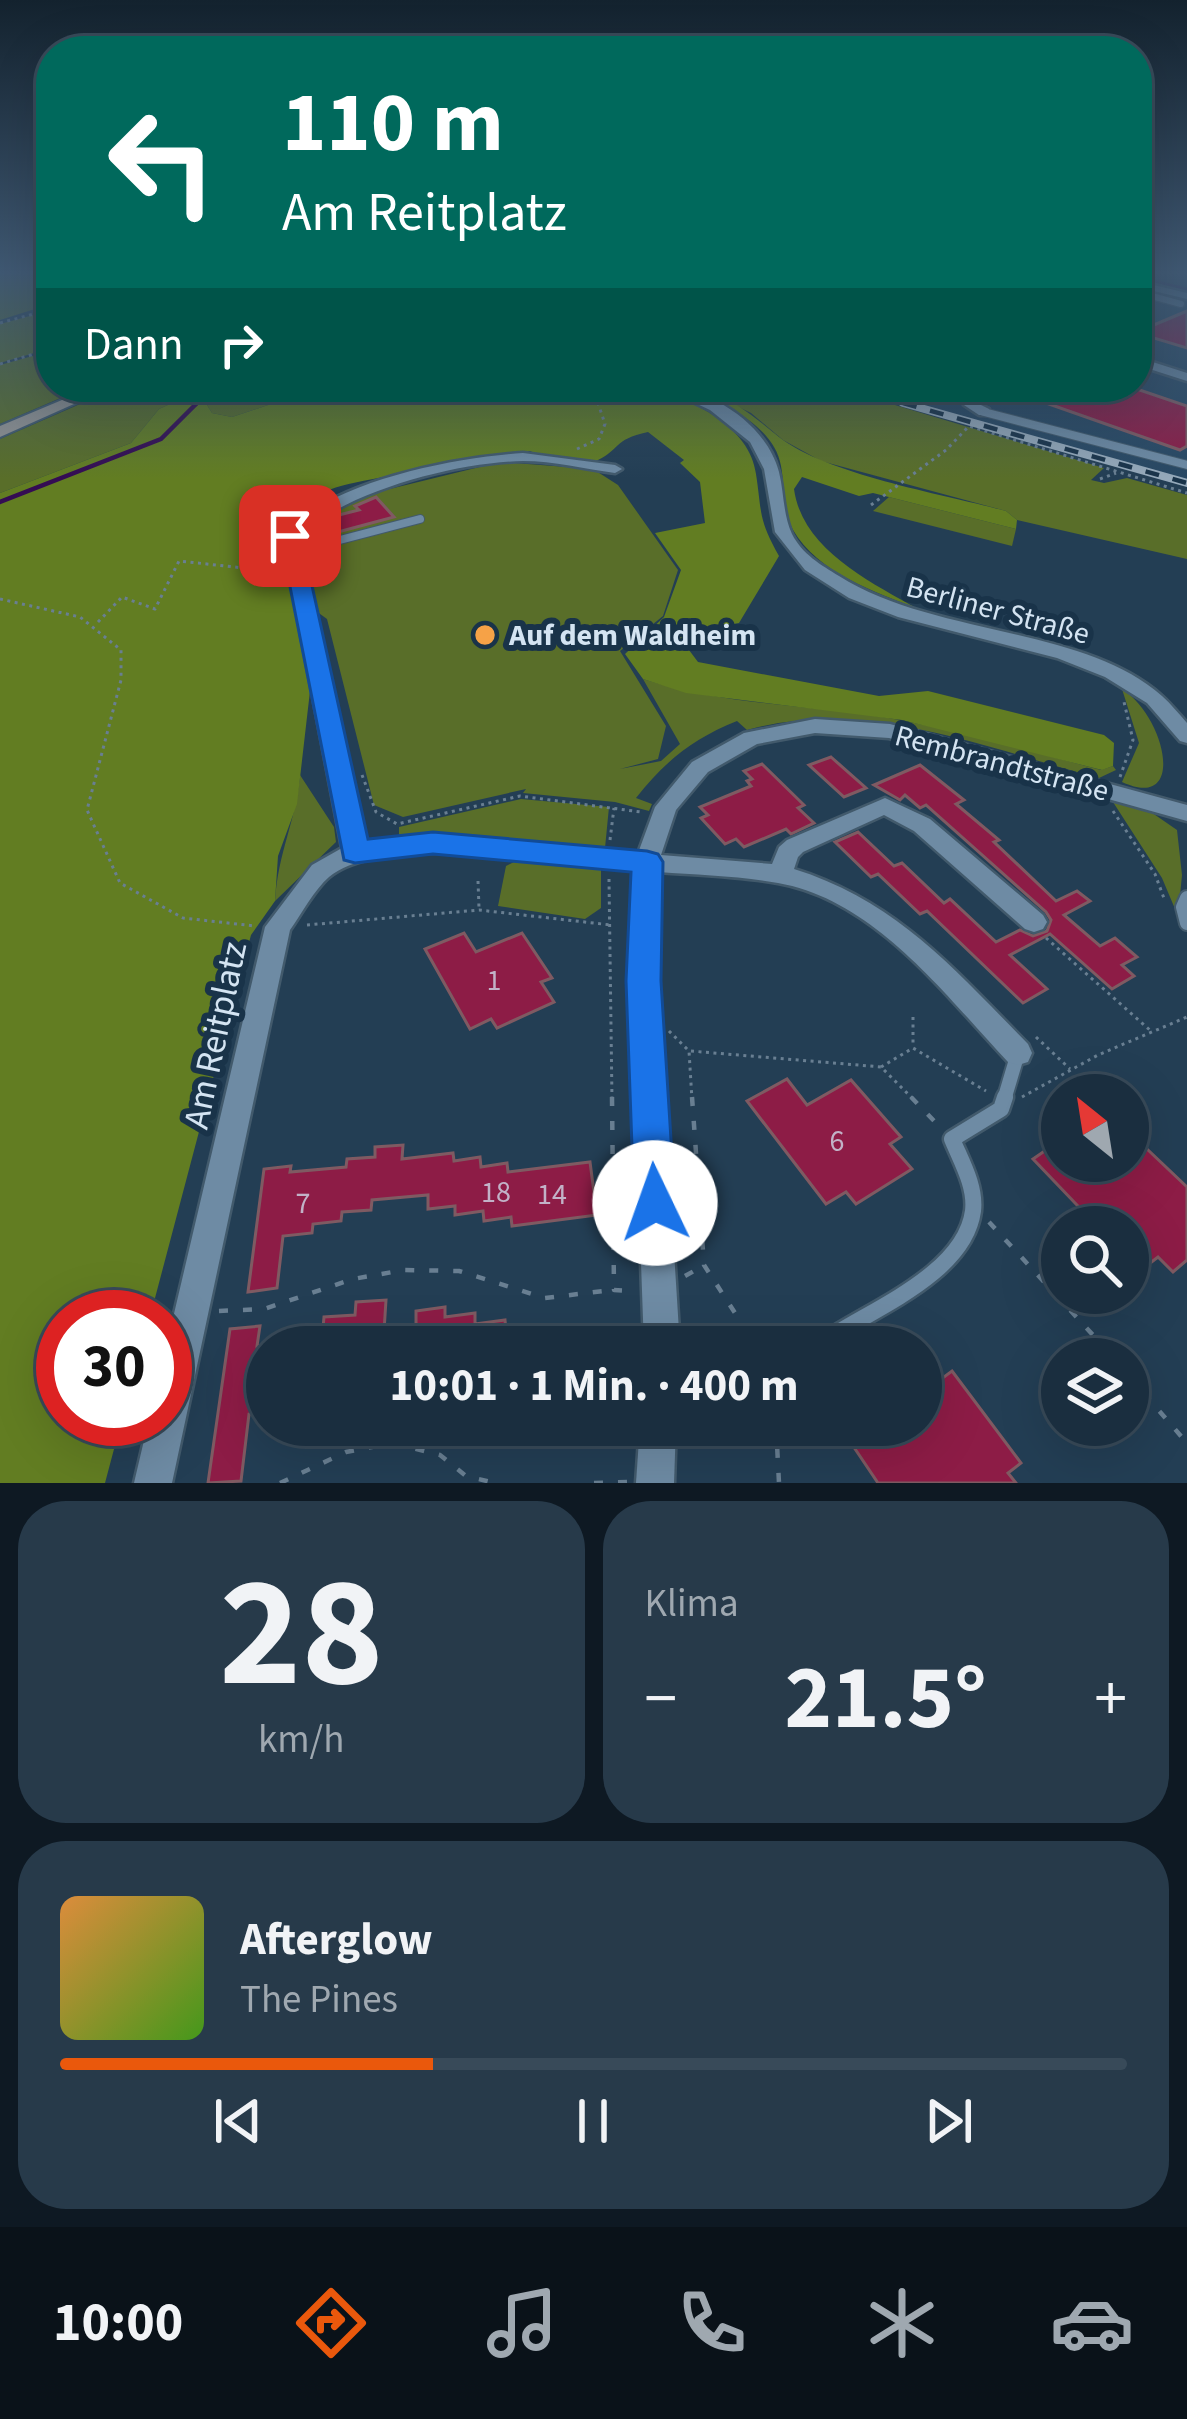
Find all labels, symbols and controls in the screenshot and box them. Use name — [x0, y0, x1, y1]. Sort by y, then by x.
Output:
text: 110 m — [282, 64, 504, 184]
icon: left — [84, 84, 240, 240]
text: Am Reitplatz — [282, 175, 567, 252]
icon: right — [208, 312, 274, 378]
text: Dann — [84, 313, 184, 377]
pin — [239, 485, 341, 587]
icon: arrive — [257, 503, 323, 569]
street label: Berliner Straße — [901, 565, 1094, 656]
place label: Auf dem Waldheim — [508, 614, 756, 657]
marker: Auf dem Waldheim — [472, 622, 498, 648]
street label: Rembrandtstraße — [890, 714, 1114, 813]
street label: Am Reitplatz — [171, 937, 260, 1133]
house number: 1 — [487, 959, 501, 1002]
north arrow — [1041, 1074, 1149, 1182]
map controls — [1041, 1074, 1149, 1446]
house number: 6 — [830, 1120, 844, 1163]
position arrow — [592, 1140, 718, 1266]
house number: 18 — [481, 1171, 511, 1214]
house number: 14 — [537, 1173, 567, 1216]
house number: 7 — [296, 1182, 310, 1225]
button: search — [1041, 1206, 1149, 1314]
speed limit sign: 30 — [36, 1290, 192, 1446]
button: layers — [1041, 1338, 1149, 1446]
text: 10:01 · 1 Min. · 400 m — [389, 1354, 799, 1418]
text: 28 — [219, 1523, 384, 1745]
text: Klima — [645, 1576, 739, 1632]
text: 21.5° — [785, 1635, 987, 1763]
text: − — [645, 1652, 677, 1746]
text: + — [1094, 1652, 1127, 1746]
text: km/h — [258, 1712, 345, 1768]
text: Afterglow — [240, 1908, 433, 1972]
text: The Pines — [240, 1972, 398, 2028]
icon: previous — [205, 2088, 271, 2154]
icon: pause — [560, 2088, 626, 2154]
icon: next — [916, 2088, 982, 2154]
icon: directions — [289, 2281, 373, 2365]
icon: music — [480, 2281, 564, 2365]
icon: phone — [670, 2281, 754, 2365]
icon: climate — [860, 2281, 944, 2365]
icon: car — [1050, 2281, 1134, 2365]
text: 10:00 — [53, 2285, 183, 2362]

